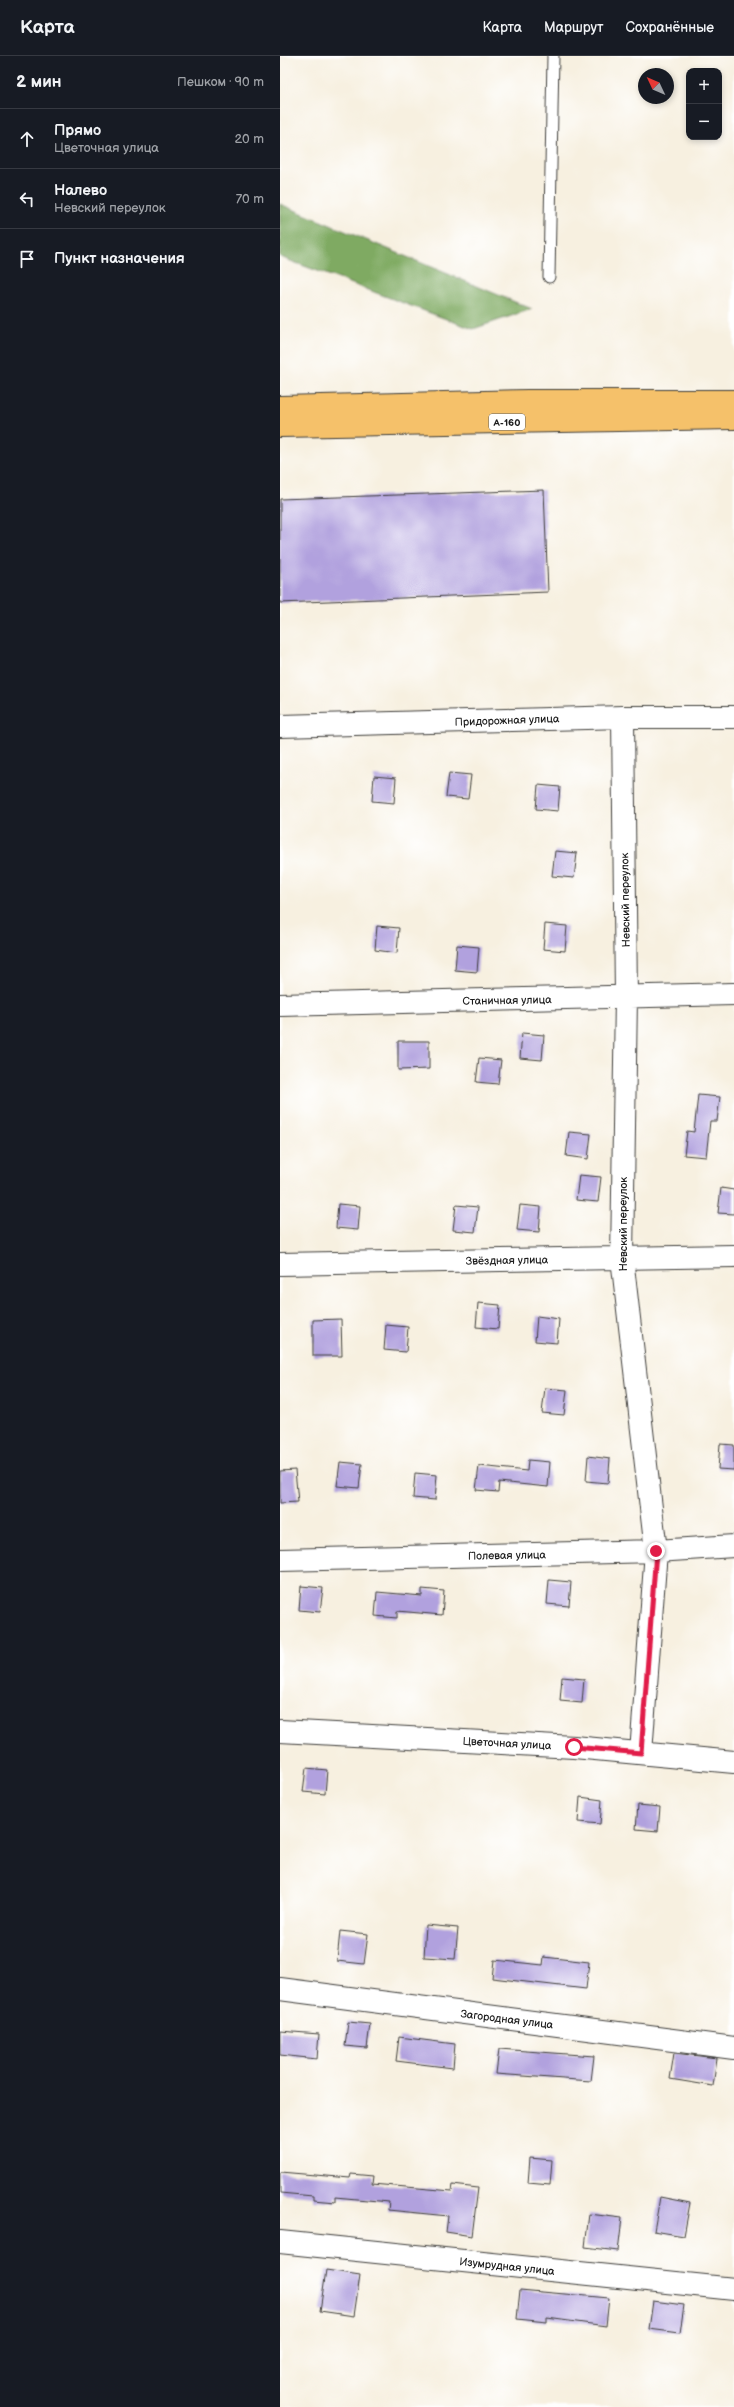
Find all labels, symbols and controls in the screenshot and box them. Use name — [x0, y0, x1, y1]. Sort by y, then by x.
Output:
text: Карта — [20, 16, 74, 39]
text: Карта — [483, 19, 522, 36]
text: Маршрут — [544, 19, 604, 36]
text: Сохранённые — [626, 19, 714, 36]
north arrow — [638, 68, 674, 104]
map controls — [686, 68, 722, 140]
button: + — [686, 68, 722, 104]
text: 2 мин — [16, 72, 62, 92]
text: Пешком · 90 m — [177, 74, 264, 90]
button: − — [686, 104, 722, 140]
text: Прямо — [54, 121, 101, 140]
icon: ahead — [16, 128, 38, 150]
text: 20 m — [234, 131, 264, 147]
text: Цветочная улица — [54, 140, 159, 156]
text: Налево — [54, 181, 107, 200]
icon: left — [16, 188, 38, 210]
text: 70 m — [236, 191, 264, 207]
text: Невский переулок — [54, 200, 166, 216]
icon: arrive — [16, 248, 38, 270]
text: Пункт назначения — [54, 249, 185, 268]
road number: А-160 — [489, 414, 525, 430]
street label: Придорожная улица — [454, 712, 560, 729]
street label: Невский переулок — [618, 853, 633, 947]
street label: Станичная улица — [462, 993, 552, 1008]
street label: Невский переулок — [617, 1177, 630, 1271]
street label: Звёздная улица — [466, 1253, 549, 1268]
route end — [647, 1542, 665, 1560]
street label: Полевая улица — [468, 1548, 547, 1563]
street label: Цветочная улица — [462, 1735, 552, 1752]
route start — [565, 1738, 583, 1756]
street label: Загородная улица — [460, 2007, 555, 2032]
street label: Изумрудная улица — [459, 2255, 556, 2278]

